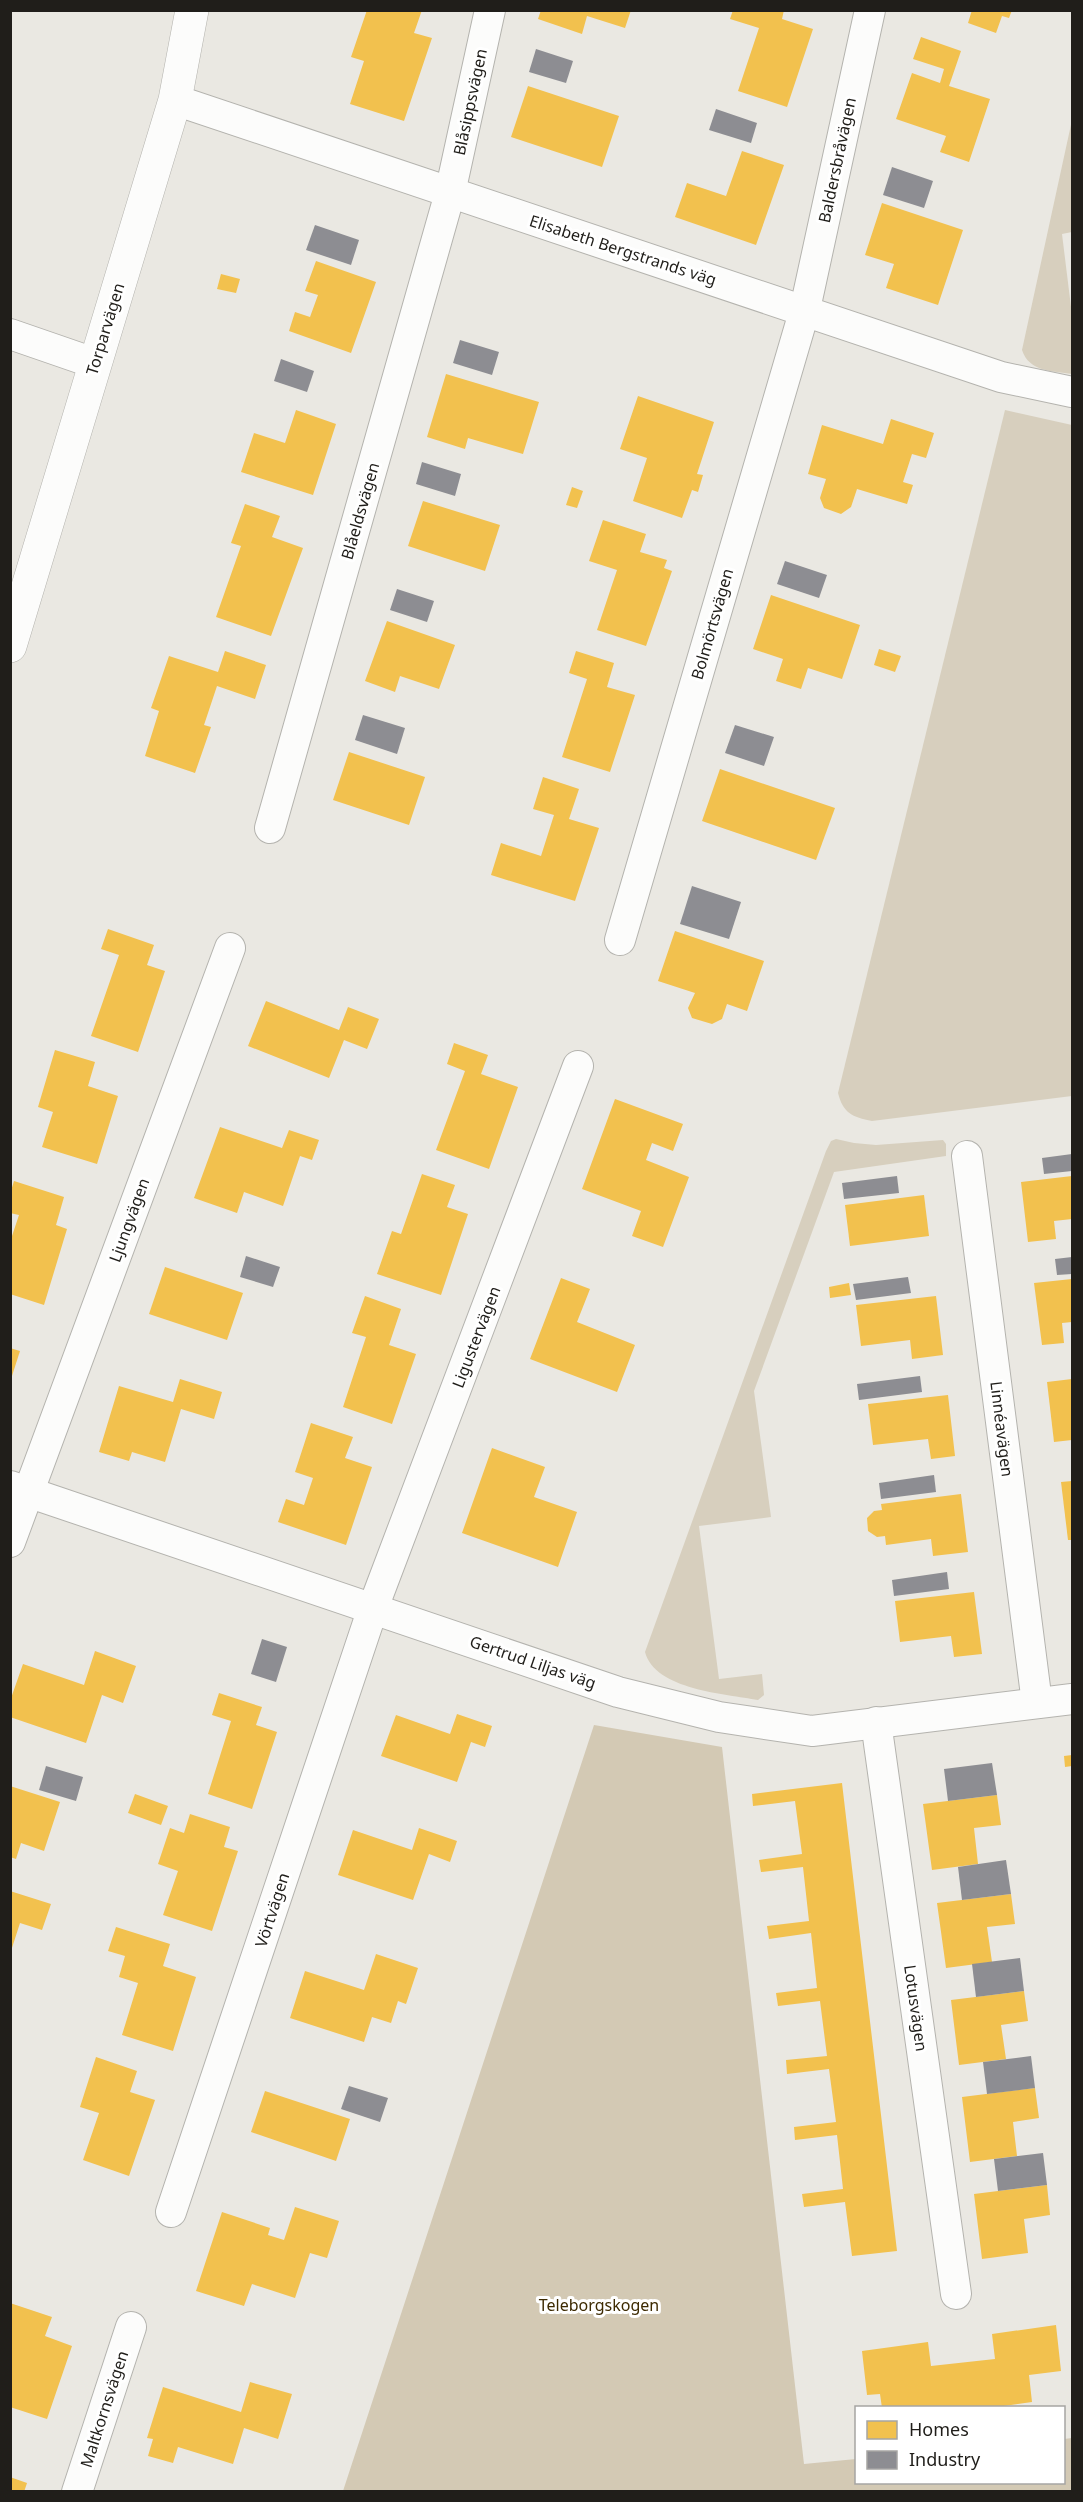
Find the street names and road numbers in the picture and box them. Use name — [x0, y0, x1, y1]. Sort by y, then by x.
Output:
street label: Blåsippsvägen — [448, 47, 492, 157]
street label: Baldersbråvägen — [813, 95, 861, 225]
street label: Elisabeth Bergstrands väg — [527, 209, 719, 291]
street label: Torparvägen — [81, 280, 129, 378]
street label: Blåeldsvägen — [336, 460, 384, 562]
street label: Bolmörtsvägen — [686, 566, 738, 682]
street label: Ljungvägen — [104, 1175, 154, 1265]
street label: Ligustervägen — [447, 1283, 505, 1391]
street label: Linnéavägen — [985, 1380, 1019, 1478]
street label: Gertrud Liljas väg — [467, 1630, 599, 1694]
street label: Vörtvägen — [250, 1870, 294, 1950]
street label: Lotusvägen — [899, 1963, 933, 2053]
street label: Maltkornsvägen — [75, 2348, 133, 2470]

